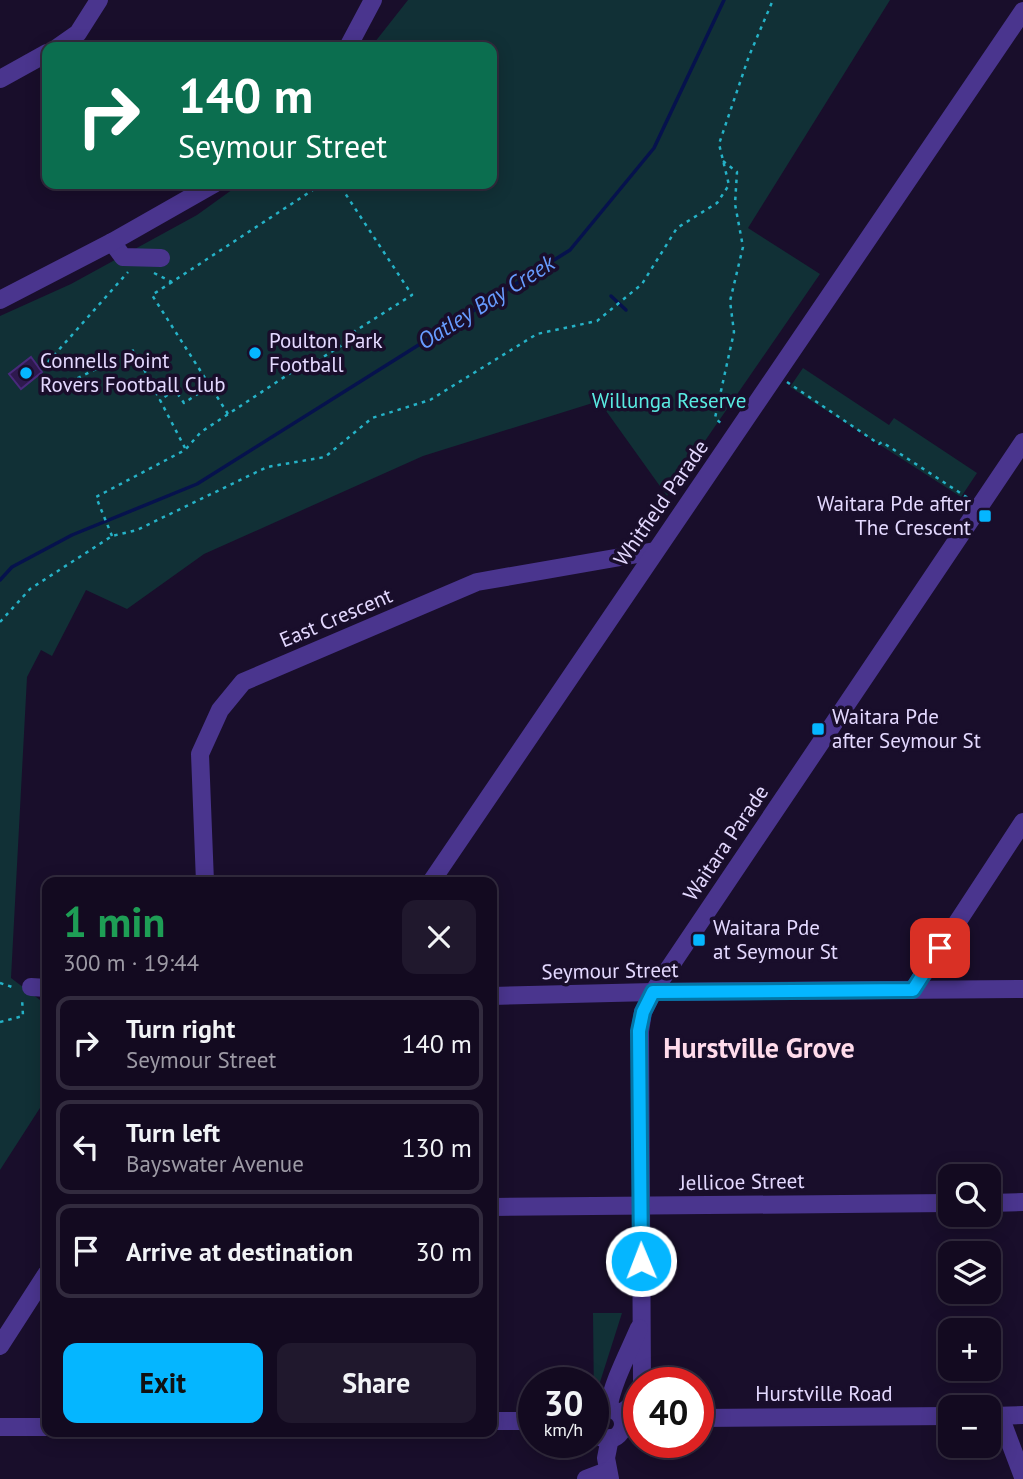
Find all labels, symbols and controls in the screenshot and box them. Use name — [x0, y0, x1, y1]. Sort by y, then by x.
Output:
text: 140 m — [178, 63, 313, 127]
icon: right — [63, 70, 154, 161]
text: Seymour Street — [178, 125, 387, 167]
water label: Oatley Bay Creek — [412, 247, 561, 355]
place label: Poulton Park Football — [269, 327, 383, 378]
marker: Poulton Park Football — [247, 345, 263, 361]
place label: Connells Point Rovers Football Club — [40, 347, 226, 398]
marker: Connells Point Rovers Football Club — [18, 365, 34, 381]
park label: Willunga Reserve — [592, 387, 746, 414]
street label: Whitfield Parade — [607, 435, 714, 571]
place label: Waitara Pde after The Crescent — [817, 490, 971, 541]
marker: Waitara Pde after The Crescent — [977, 508, 993, 524]
street label: East Crescent — [275, 582, 396, 653]
place label: Waitara Pde after Seymour St — [832, 703, 981, 754]
marker: Waitara Pde after Seymour St — [810, 721, 826, 737]
street label: Waitara Parade — [677, 780, 774, 906]
text: 1 min — [63, 894, 165, 949]
button: close — [402, 900, 476, 974]
place label: Waitara Pde at Seymour St — [713, 914, 838, 965]
pin — [910, 918, 970, 978]
icon: arrive — [921, 929, 959, 967]
marker: Waitara Pde at Seymour St — [691, 932, 707, 948]
text: 300 m · 19:44 — [63, 948, 199, 977]
street label: Seymour Street — [541, 956, 679, 985]
text: Turn right — [126, 1012, 235, 1045]
icon: right — [67, 1024, 105, 1062]
text: 140 m — [401, 1027, 472, 1060]
district label: Hurstville Grove — [663, 1029, 855, 1066]
text: Seymour Street — [126, 1045, 276, 1074]
text: Turn left — [126, 1116, 220, 1149]
icon: left — [67, 1128, 105, 1166]
text: 130 m — [401, 1131, 472, 1164]
text: Bayswater Avenue — [126, 1149, 304, 1178]
map controls — [938, 1164, 1001, 1458]
button: search — [938, 1164, 1001, 1227]
street label: Jellicoe Street — [678, 1167, 805, 1196]
position arrow — [604, 1224, 678, 1298]
icon: arrive — [67, 1232, 105, 1270]
text: Arrive at destination — [126, 1235, 353, 1268]
text: 30 m — [416, 1235, 472, 1268]
button: layers — [938, 1241, 1001, 1304]
button: + — [938, 1318, 1001, 1381]
button: Exit — [63, 1343, 263, 1423]
button: Share — [277, 1343, 476, 1423]
speed limit sign: 40 — [623, 1367, 714, 1458]
text: 30 — [544, 1380, 583, 1426]
street label: Hurstville Road — [755, 1380, 893, 1407]
button: − — [938, 1395, 1001, 1458]
text: km/h — [544, 1418, 583, 1441]

